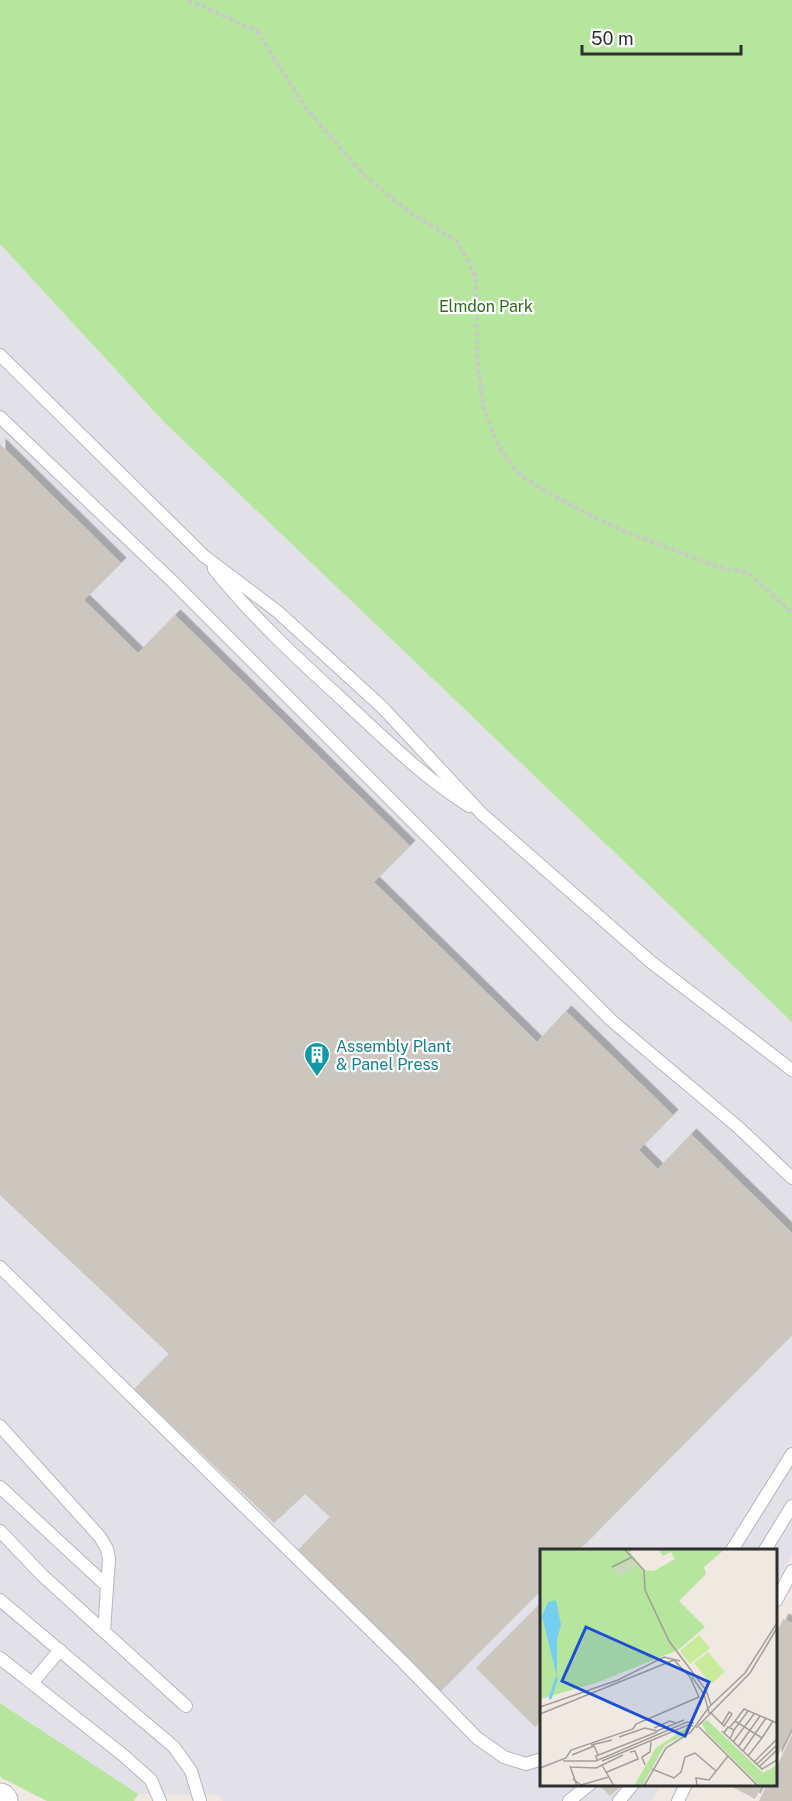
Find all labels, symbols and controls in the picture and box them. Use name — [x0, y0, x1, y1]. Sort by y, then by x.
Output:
scale bar — [582, 18, 741, 56]
text: 50 m — [591, 28, 634, 49]
park label: Elmdon Park — [439, 297, 533, 316]
place label: Assembly Plant & Panel Press — [336, 1037, 452, 1074]
building icon: Assembly Plant & Panel Press — [302, 1040, 332, 1078]
inset map — [540, 1549, 777, 1786]

